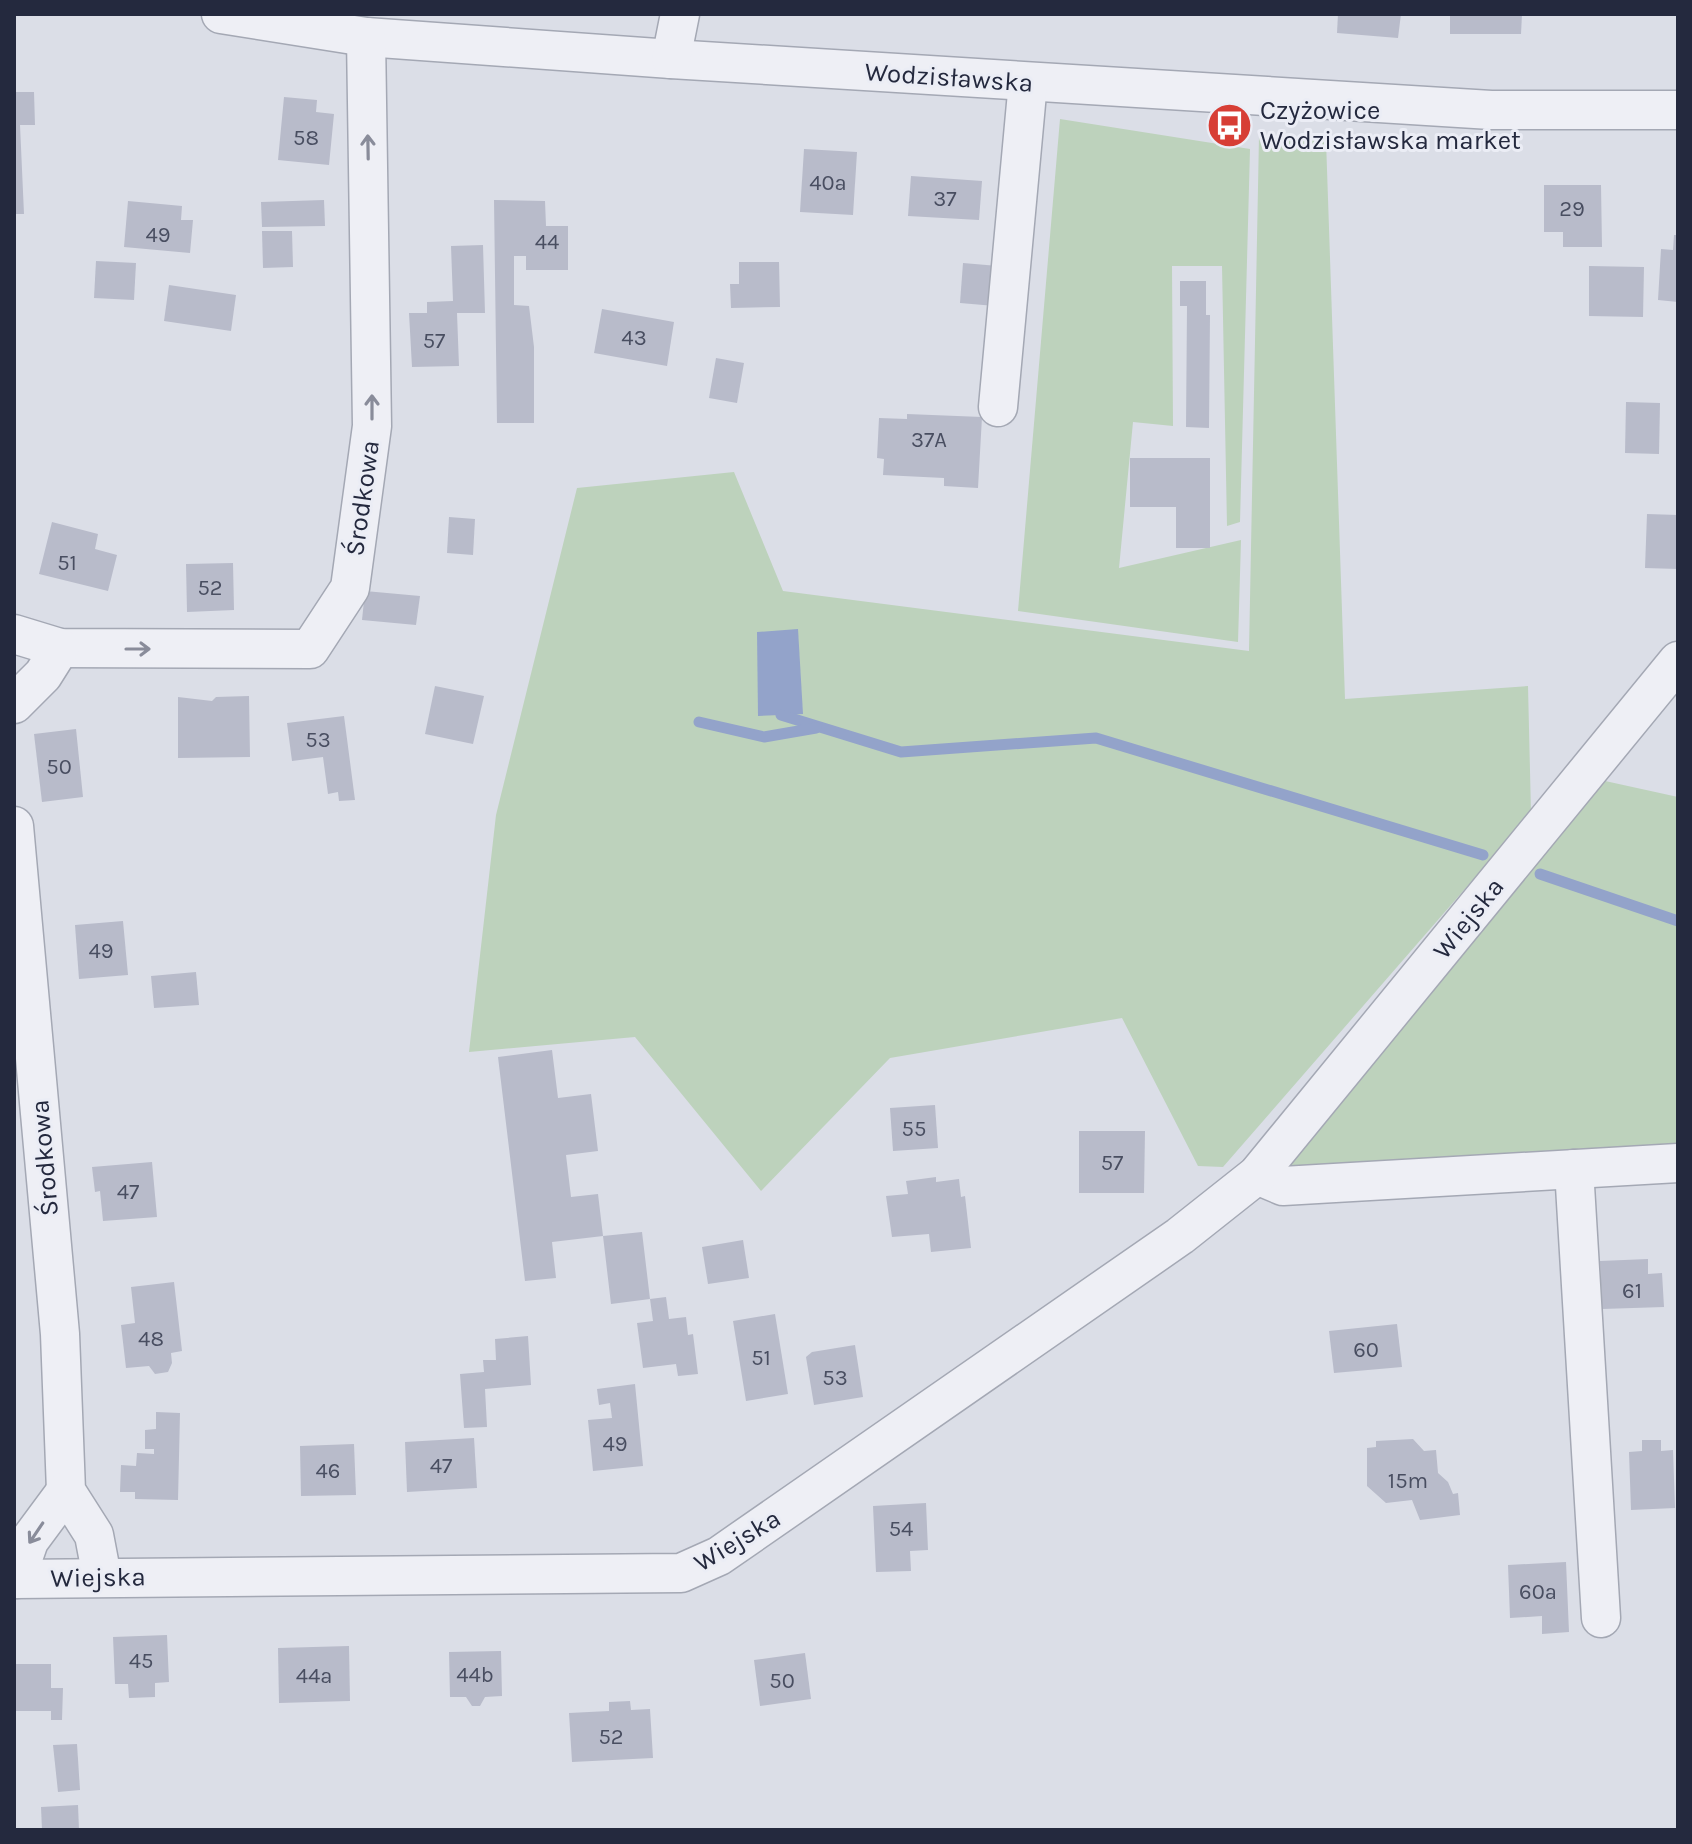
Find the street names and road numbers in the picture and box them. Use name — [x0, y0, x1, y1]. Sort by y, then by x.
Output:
street label: Wodzisławska — [864, 56, 1034, 99]
street label: Środkowa — [338, 438, 386, 558]
street label: Wiejska — [1426, 872, 1510, 965]
street label: Środkowa — [23, 1098, 65, 1218]
street label: Wiejska — [689, 1503, 786, 1578]
street label: Wiejska — [50, 1561, 146, 1594]

